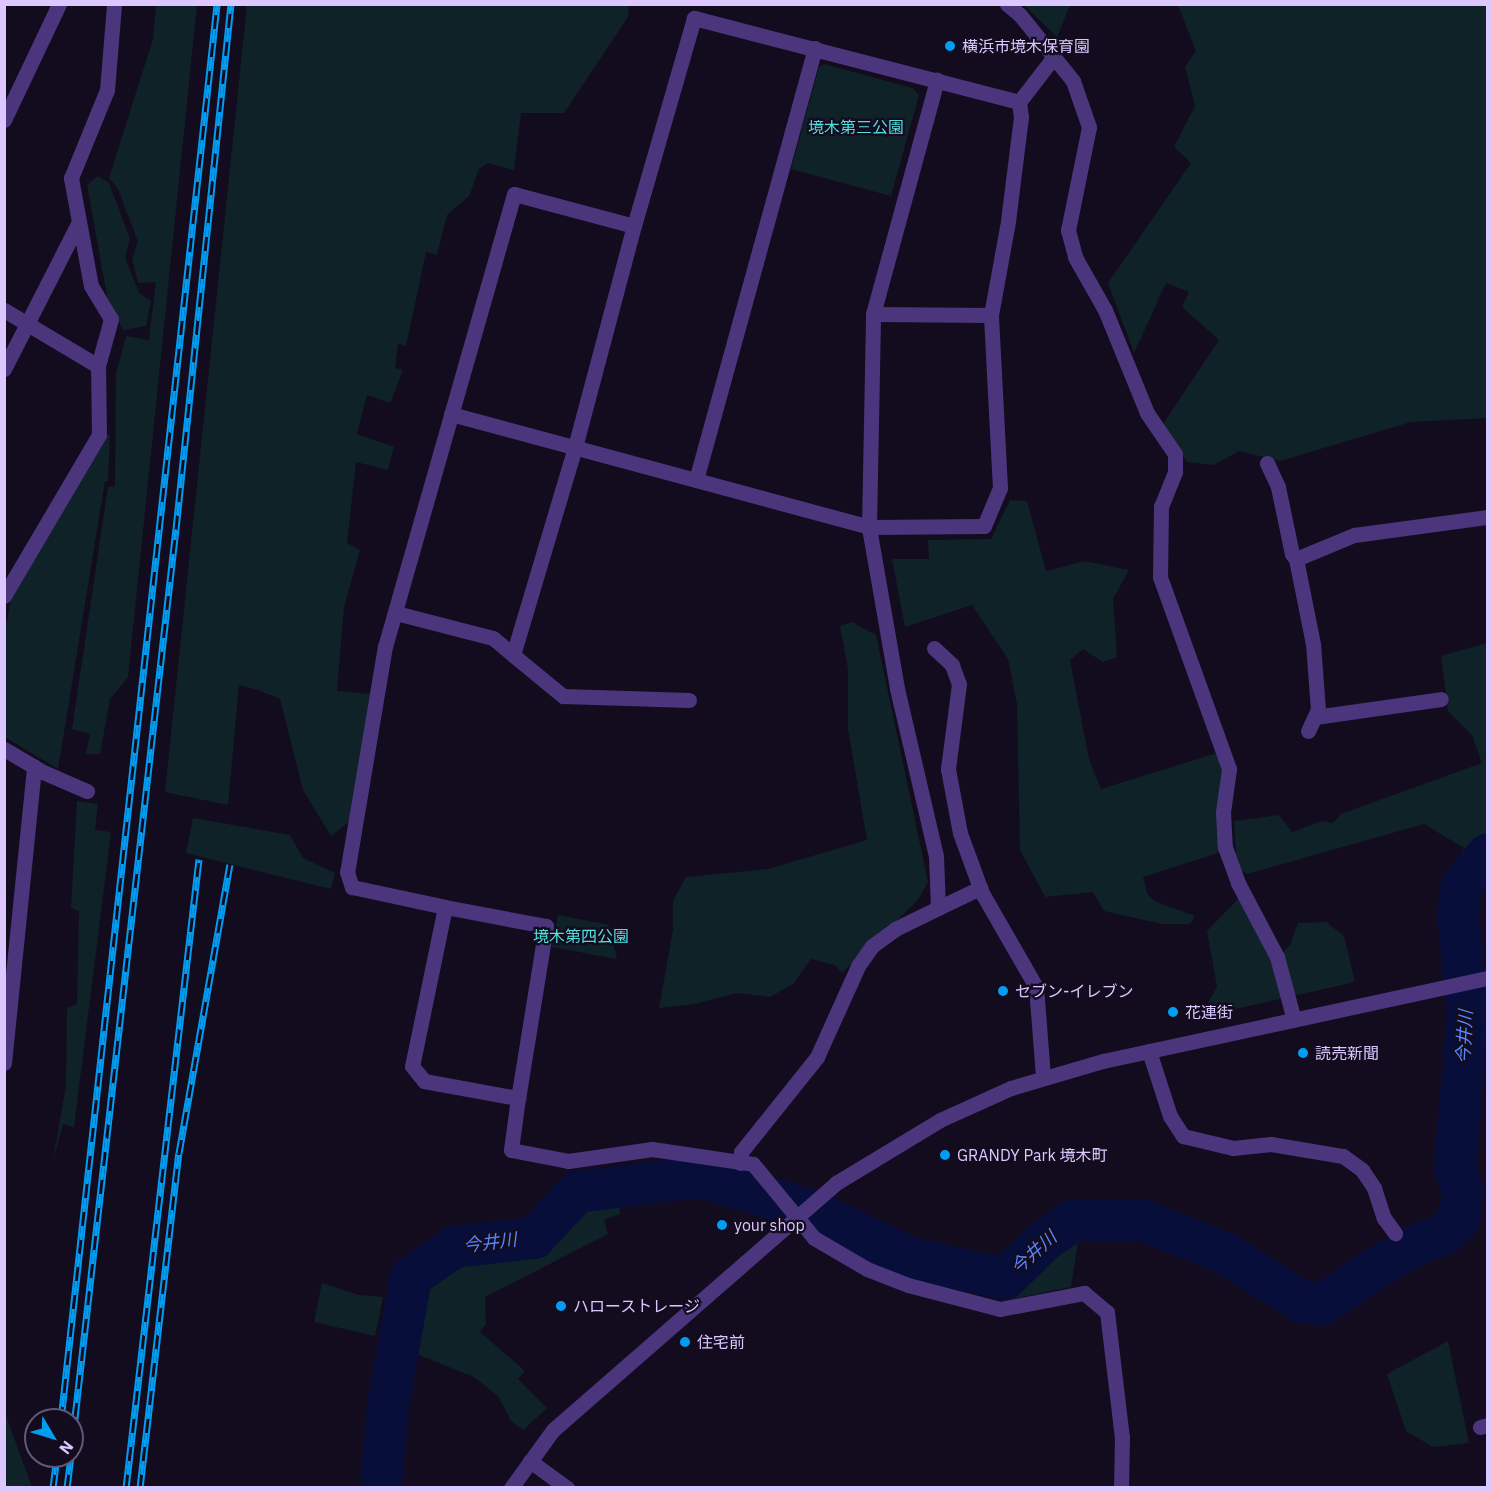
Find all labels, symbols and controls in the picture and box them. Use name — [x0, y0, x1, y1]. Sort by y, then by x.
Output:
place label: 横浜市境木保育園 — [962, 36, 1090, 56]
marker: 横浜市境木保育園 — [943, 39, 957, 53]
park label: 境木第三公園 — [808, 117, 904, 137]
park label: 境木第四公園 — [533, 926, 629, 946]
place label: セブン-イレブン — [1015, 981, 1133, 1001]
marker: セブン-イレブン — [996, 984, 1010, 998]
place label: 花連街 — [1185, 1002, 1233, 1022]
marker: 花連街 — [1166, 1005, 1180, 1019]
water label: 今井川 — [1453, 1009, 1477, 1065]
place label: 読売新聞 — [1315, 1043, 1379, 1063]
marker: 読売新聞 — [1296, 1046, 1310, 1060]
place label: GRANDY Park 境木町 — [957, 1145, 1108, 1165]
marker: GRANDY Park 境木町 — [938, 1148, 952, 1162]
place label: your shop — [734, 1215, 805, 1235]
marker: your shop — [715, 1218, 729, 1232]
water label: 今井川 — [1007, 1227, 1061, 1279]
water label: 今井川 — [462, 1229, 518, 1257]
place label: ハローストレージ — [573, 1296, 701, 1316]
marker: ハローストレージ — [554, 1299, 568, 1313]
place label: 住宅前 — [697, 1332, 745, 1352]
marker: 住宅前 — [678, 1335, 692, 1349]
north arrow — [24, 1408, 84, 1468]
text: N — [55, 1437, 78, 1459]

